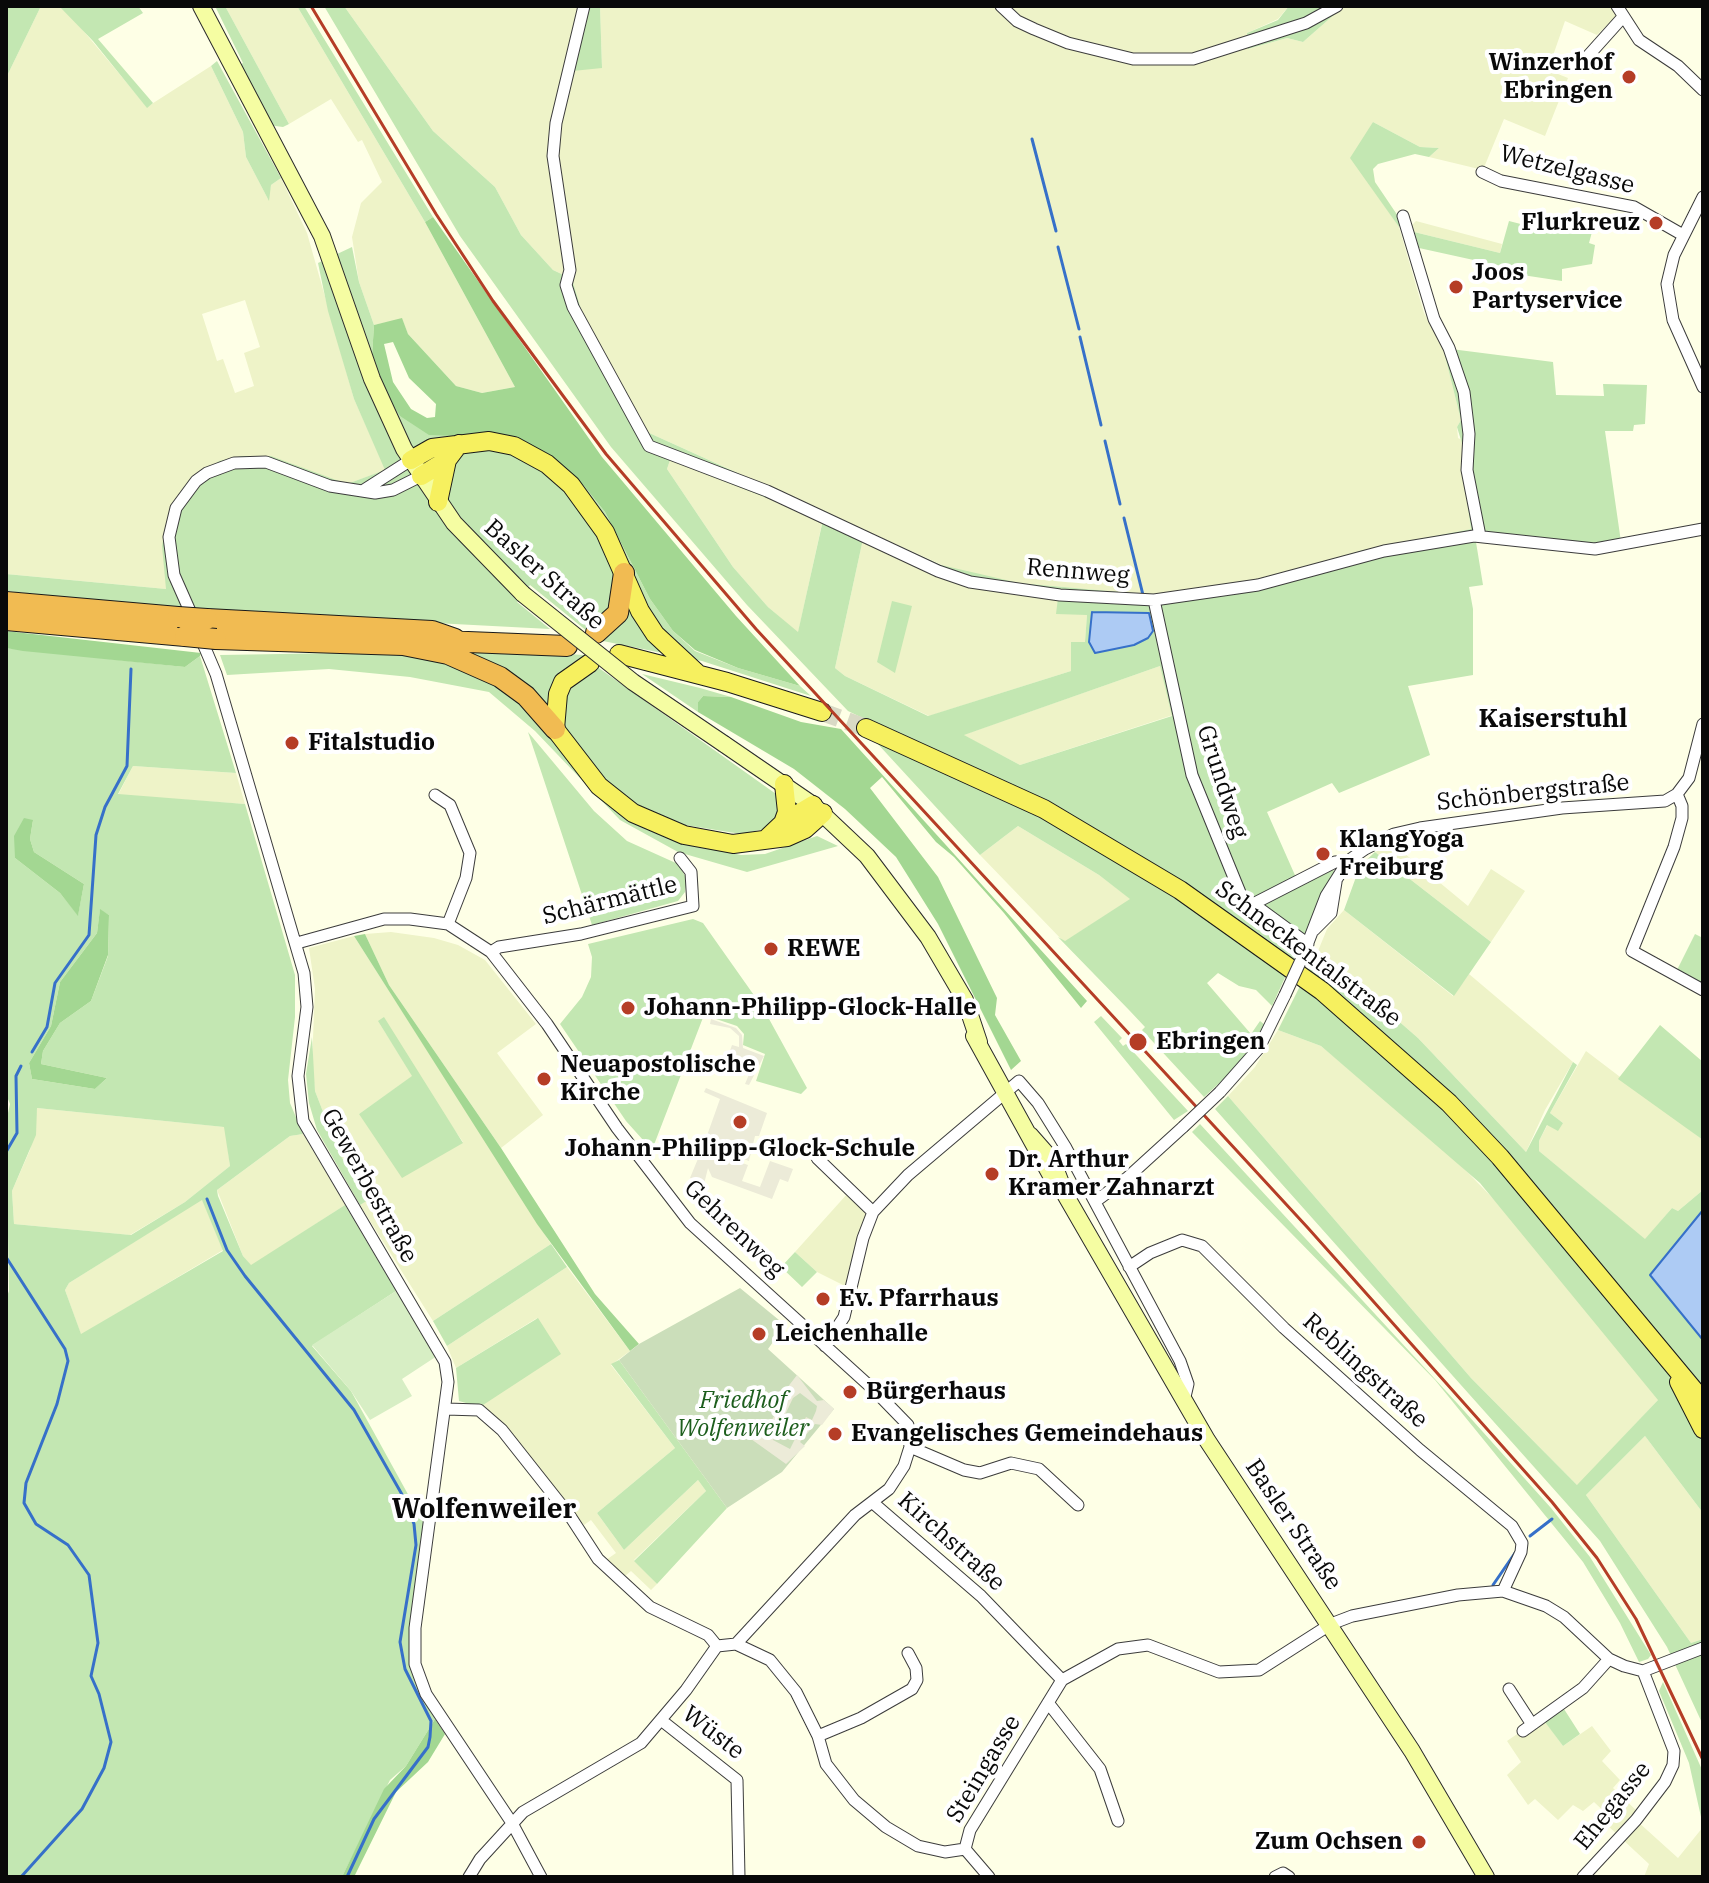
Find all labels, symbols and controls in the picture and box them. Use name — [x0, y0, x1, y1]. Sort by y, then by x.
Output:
place label: Winzerhof Ebringen — [1489, 49, 1613, 105]
marker: Winzerhof Ebringen — [1620, 68, 1638, 86]
street label: Wetzelgasse — [1497, 139, 1637, 201]
place label: Flurkreuz — [1521, 209, 1640, 237]
marker: Flurkreuz — [1647, 214, 1665, 232]
place label: Joos Partyservice — [1472, 259, 1623, 315]
marker: Joos Partyservice — [1447, 278, 1465, 296]
street label: Basler Straße — [478, 514, 610, 636]
street label: Rennweg — [1025, 553, 1131, 591]
district label: Kaiserstuhl — [1478, 703, 1628, 735]
street label: Grundweg — [1190, 722, 1254, 842]
place label: Fitalstudio — [308, 729, 435, 757]
marker: Fitalstudio — [283, 734, 301, 752]
street label: Schönbergstraße — [1435, 769, 1631, 817]
place label: KlangYoga Freiburg — [1339, 826, 1464, 882]
marker: KlangYoga Freiburg — [1314, 845, 1332, 863]
street label: Schärmättle — [540, 870, 680, 932]
street label: Schneckentalstraße — [1210, 875, 1406, 1033]
place label: REWE — [787, 935, 861, 963]
marker: REWE — [762, 940, 780, 958]
place label: Johann-Philipp-Glock-Halle — [644, 994, 977, 1022]
marker: Johann-Philipp-Glock-Halle — [619, 999, 637, 1017]
place label: Ebringen — [1156, 1028, 1266, 1056]
marker: Ebringen — [1127, 1031, 1149, 1053]
place label: Neuapostolische Kirche — [560, 1051, 756, 1107]
marker: Neuapostolische Kirche — [535, 1070, 553, 1088]
street label: Gewerbestraße — [315, 1104, 423, 1268]
marker: Johann-Philipp-Glock-Schule — [731, 1113, 749, 1131]
place label: Johann-Philipp-Glock-Schule — [565, 1135, 915, 1163]
place label: Dr. Arthur Kramer Zahnarzt — [1008, 1146, 1214, 1202]
marker: Dr. Arthur Kramer Zahnarzt — [983, 1165, 1001, 1183]
street label: Gehrenweg — [678, 1174, 790, 1284]
place label: Ev. Pfarrhaus — [839, 1285, 999, 1313]
marker: Ev. Pfarrhaus — [814, 1290, 832, 1308]
street label: Reblingstraße — [1297, 1307, 1433, 1435]
place label: Leichenhalle — [775, 1320, 928, 1348]
marker: Leichenhalle — [750, 1325, 768, 1343]
place label: Bürgerhaus — [866, 1378, 1006, 1406]
marker: Bürgerhaus — [841, 1383, 859, 1401]
park label: Friedhof Wolfenweiler — [677, 1387, 809, 1443]
place label: Evangelisches Gemeindehaus — [851, 1420, 1203, 1448]
marker: Evangelisches Gemeindehaus — [826, 1425, 844, 1443]
street label: Basler Straße — [1239, 1454, 1347, 1596]
street label: Kirchstraße — [891, 1486, 1011, 1598]
district label: Wolfenweiler — [392, 1493, 576, 1527]
street label: Wüste — [676, 1700, 750, 1766]
street label: Steingasse — [941, 1710, 1027, 1828]
street label: Ehegasse — [1569, 1756, 1657, 1856]
place label: Zum Ochsen — [1255, 1828, 1403, 1856]
marker: Zum Ochsen — [1410, 1833, 1428, 1851]

